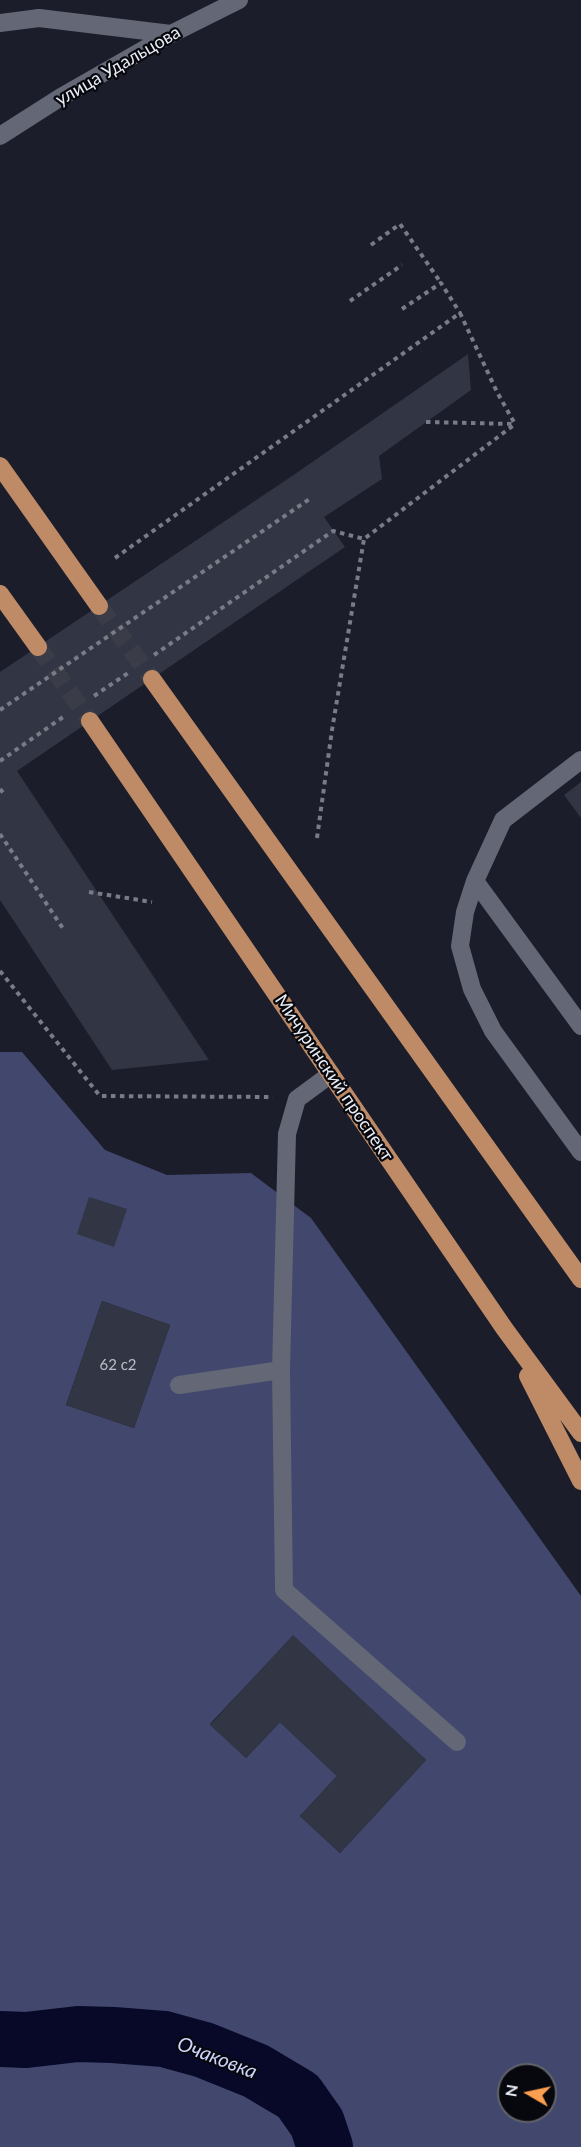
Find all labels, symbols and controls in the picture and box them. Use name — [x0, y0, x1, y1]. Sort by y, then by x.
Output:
street label: улица Удальцова — [52, 21, 184, 111]
street label: Мичуринский проспект — [270, 991, 398, 1165]
house number: 62 с2 — [99, 1356, 137, 1374]
water label: Очаковка — [174, 2032, 260, 2084]
north arrow — [497, 2063, 557, 2123]
text: N — [500, 2083, 521, 2098]

